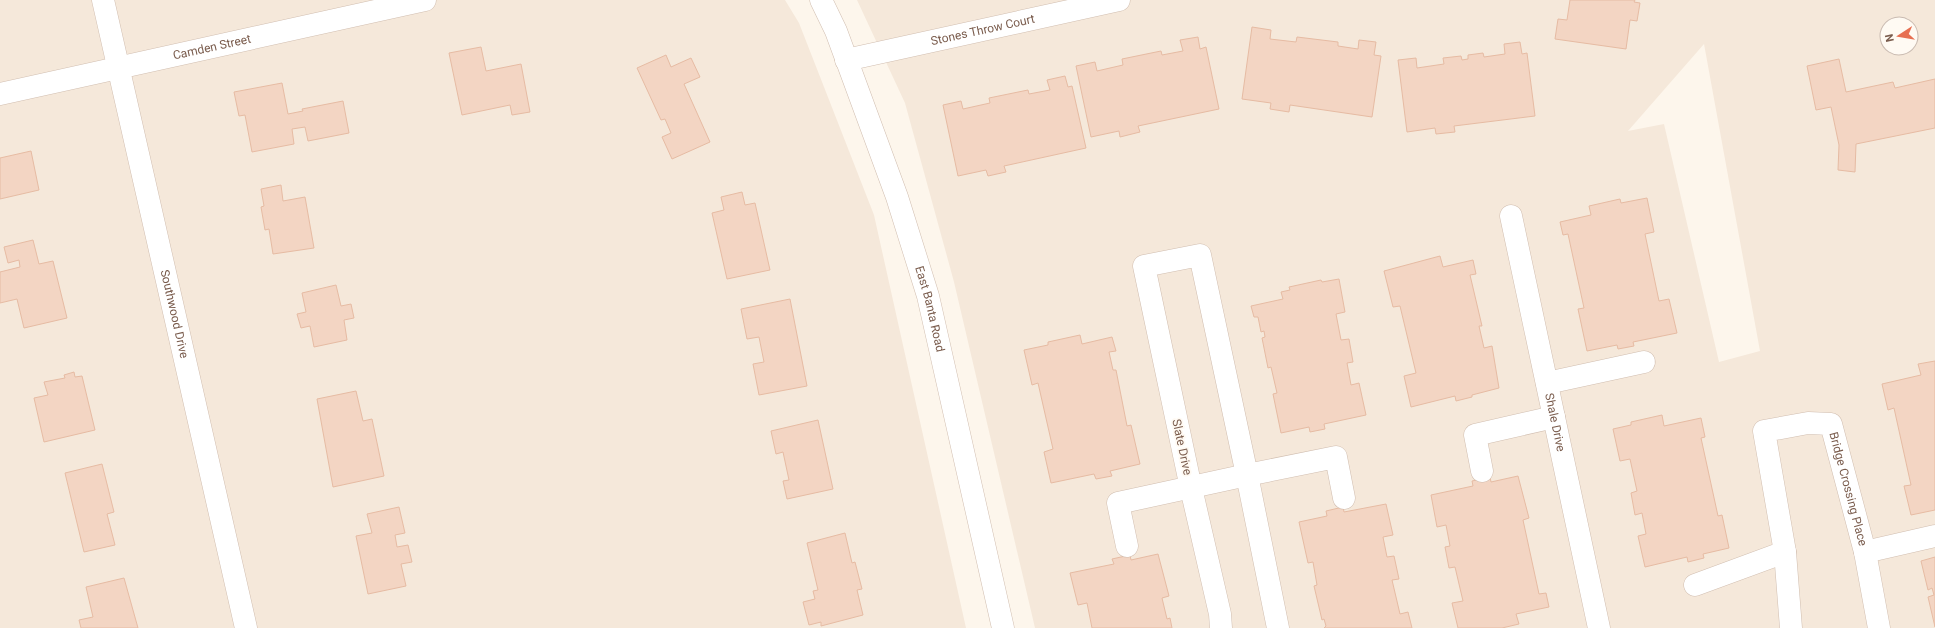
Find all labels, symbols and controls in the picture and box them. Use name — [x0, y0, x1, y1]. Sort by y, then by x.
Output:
street label: Stones Throw Court — [930, 12, 1036, 48]
north arrow — [1879, 16, 1919, 56]
street label: Camden Street — [172, 32, 252, 63]
text: N — [1882, 33, 1897, 43]
street label: East Banta Road — [912, 264, 947, 353]
street label: Southwood Drive — [158, 268, 191, 360]
street label: Shale Drive — [1542, 392, 1568, 453]
street label: Slate Drive — [1169, 418, 1195, 476]
street label: Bridge Crossing Place — [1826, 430, 1870, 547]

